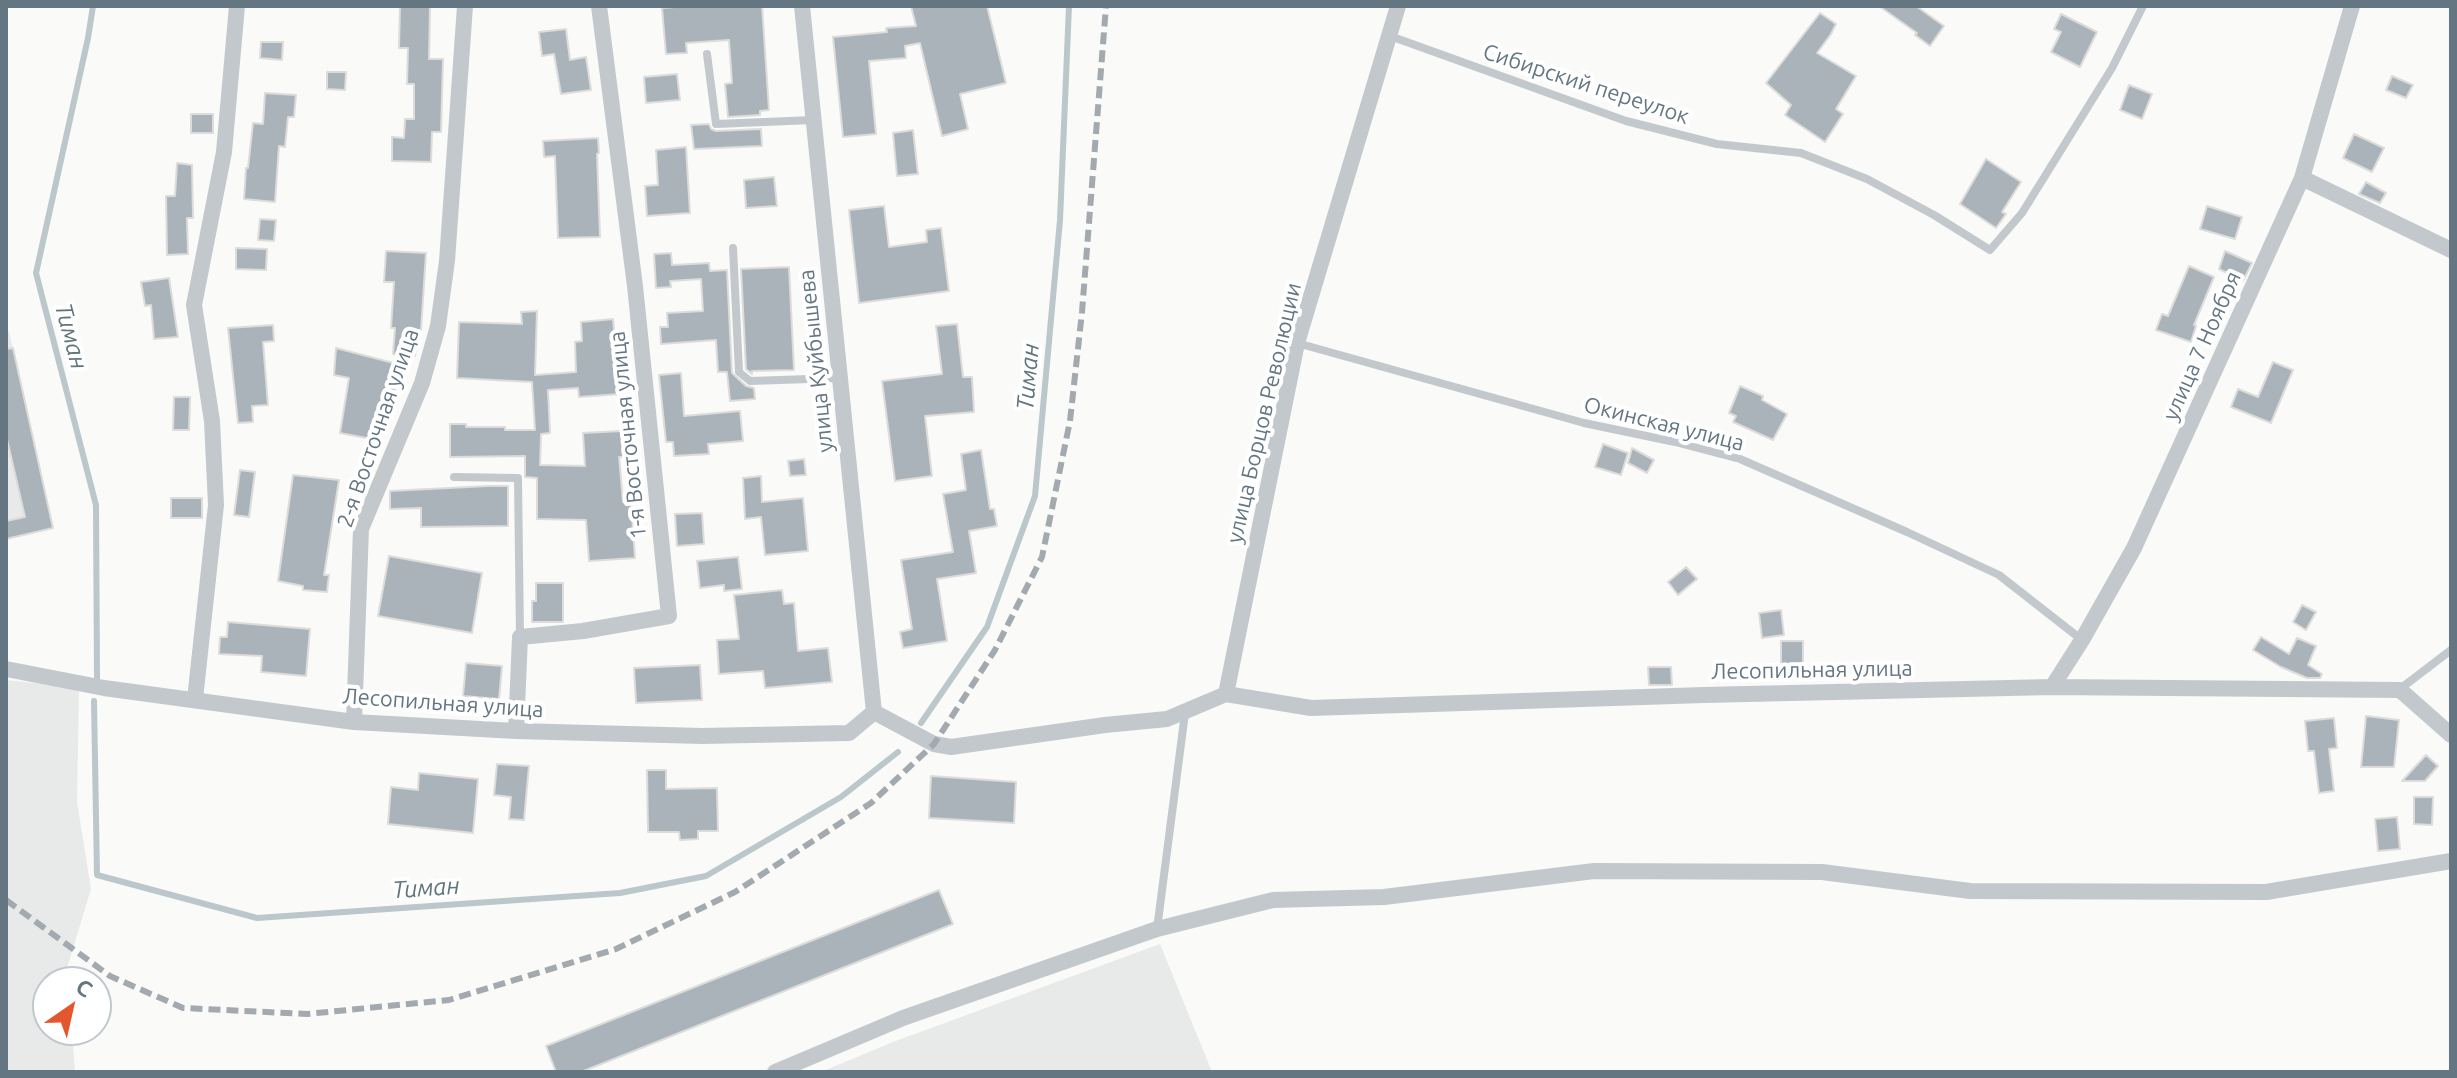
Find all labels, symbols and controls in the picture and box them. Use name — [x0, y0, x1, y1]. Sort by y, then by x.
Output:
street label: Сибирский переулок — [1480, 38, 1692, 130]
street label: улица 7 Ноября — [2157, 267, 2247, 425]
street label: улица Куйбышева — [793, 268, 839, 454]
street label: улица Борцов Революции — [1221, 280, 1307, 546]
water label: Тиман — [48, 300, 94, 372]
street label: 2-я Восточная улица — [332, 325, 424, 531]
street label: 1-я Восточная улица — [604, 330, 652, 540]
water label: Тиман — [1011, 342, 1045, 412]
street label: Окинская улица — [1581, 391, 1747, 457]
street label: Лесопильная улица — [1711, 655, 1913, 685]
street label: Лесопильная улица — [342, 683, 544, 723]
water label: Тиман — [392, 871, 460, 905]
north arrow — [32, 966, 112, 1046]
text: С — [72, 973, 97, 1002]

